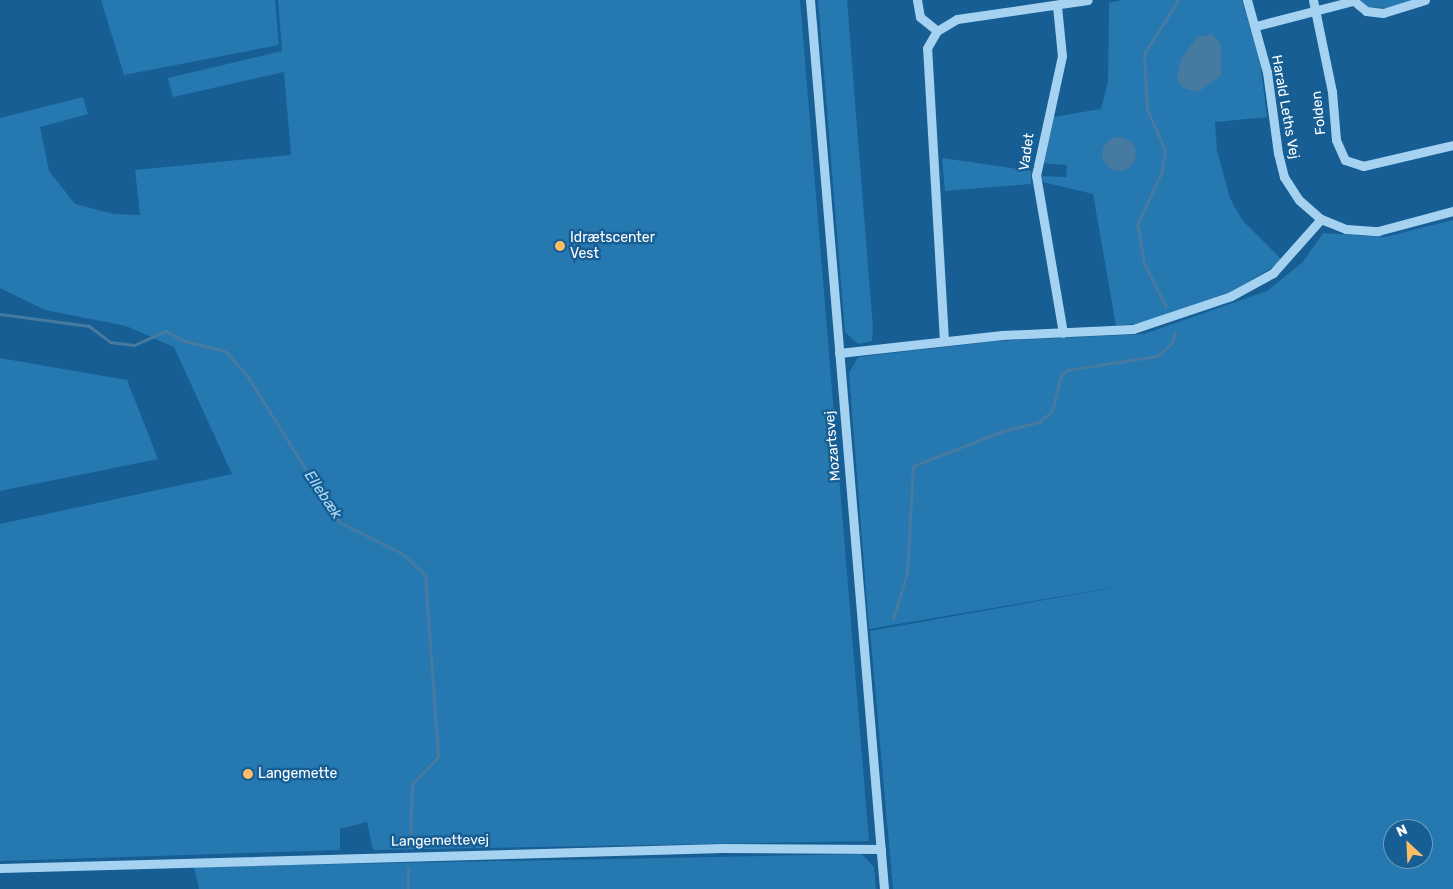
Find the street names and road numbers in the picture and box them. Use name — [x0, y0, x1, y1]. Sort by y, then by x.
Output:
street label: Harald Leths Vej — [1268, 53, 1302, 161]
street label: Folden — [1308, 90, 1330, 136]
street label: Vadet — [1016, 132, 1038, 172]
street label: Mozartsvej — [822, 410, 844, 482]
street label: Langemettevej — [391, 832, 489, 850]

